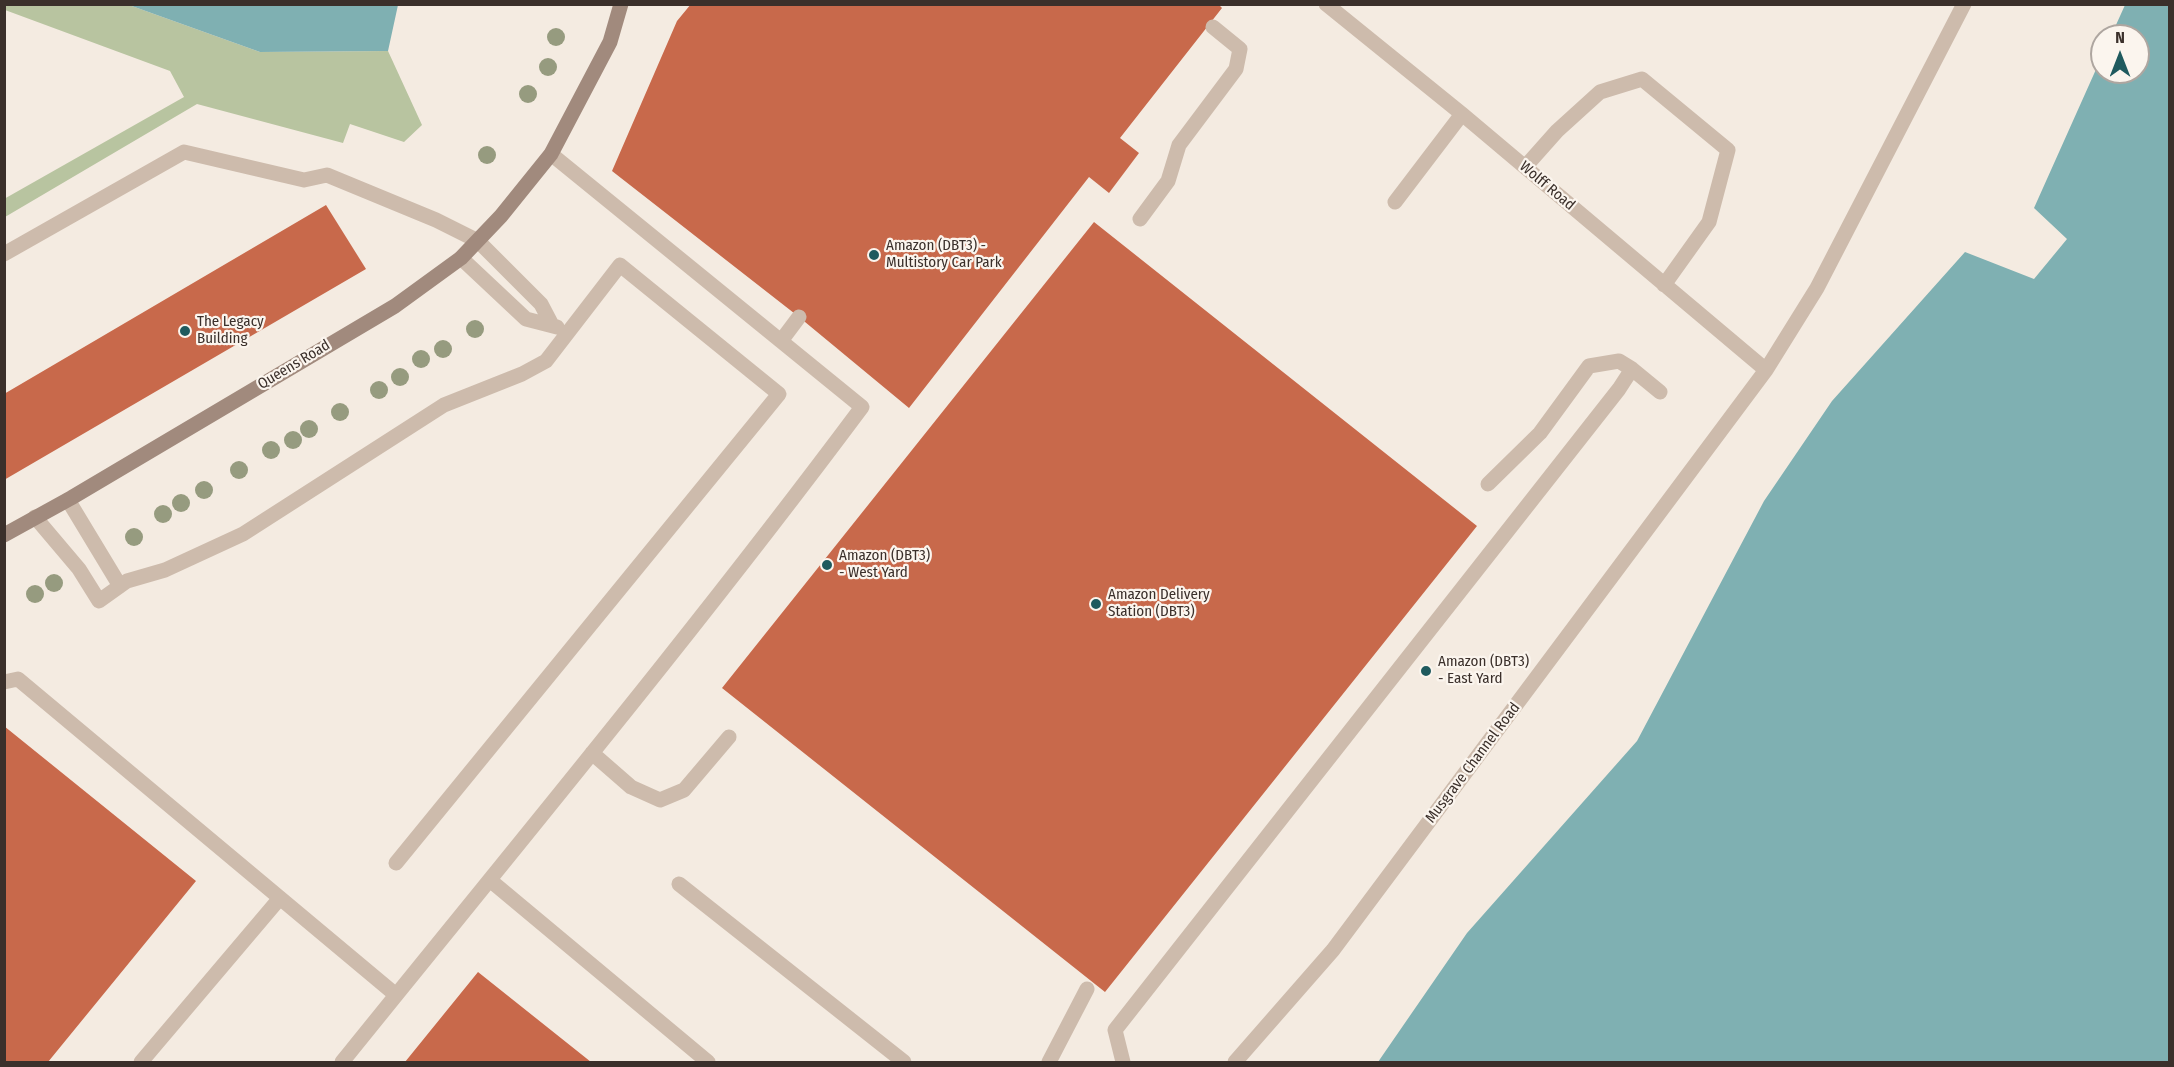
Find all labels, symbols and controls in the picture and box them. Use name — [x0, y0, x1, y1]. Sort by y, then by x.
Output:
north arrow — [2090, 24, 2150, 84]
text: N — [2115, 28, 2125, 47]
street label: Wolff Road — [1516, 158, 1578, 214]
place label: Amazon (DBT3) - Multistory Car Park — [886, 237, 1002, 272]
marker: Amazon (DBT3) - Multistory Car Park — [867, 248, 881, 262]
place label: The Legacy Building — [197, 313, 264, 348]
marker: The Legacy Building — [178, 324, 192, 338]
street label: Queens Road — [255, 336, 333, 394]
place label: Amazon (DBT3) - West Yard — [839, 547, 930, 582]
marker: Amazon (DBT3) - West Yard — [820, 558, 834, 572]
place label: Amazon Delivery Station (DBT3) — [1108, 586, 1210, 621]
marker: Amazon Delivery Station (DBT3) — [1089, 597, 1103, 611]
place label: Amazon (DBT3) - East Yard — [1438, 653, 1529, 688]
marker: Amazon (DBT3) - East Yard — [1419, 664, 1433, 678]
street label: Musgrave Channel Road — [1422, 699, 1524, 827]

